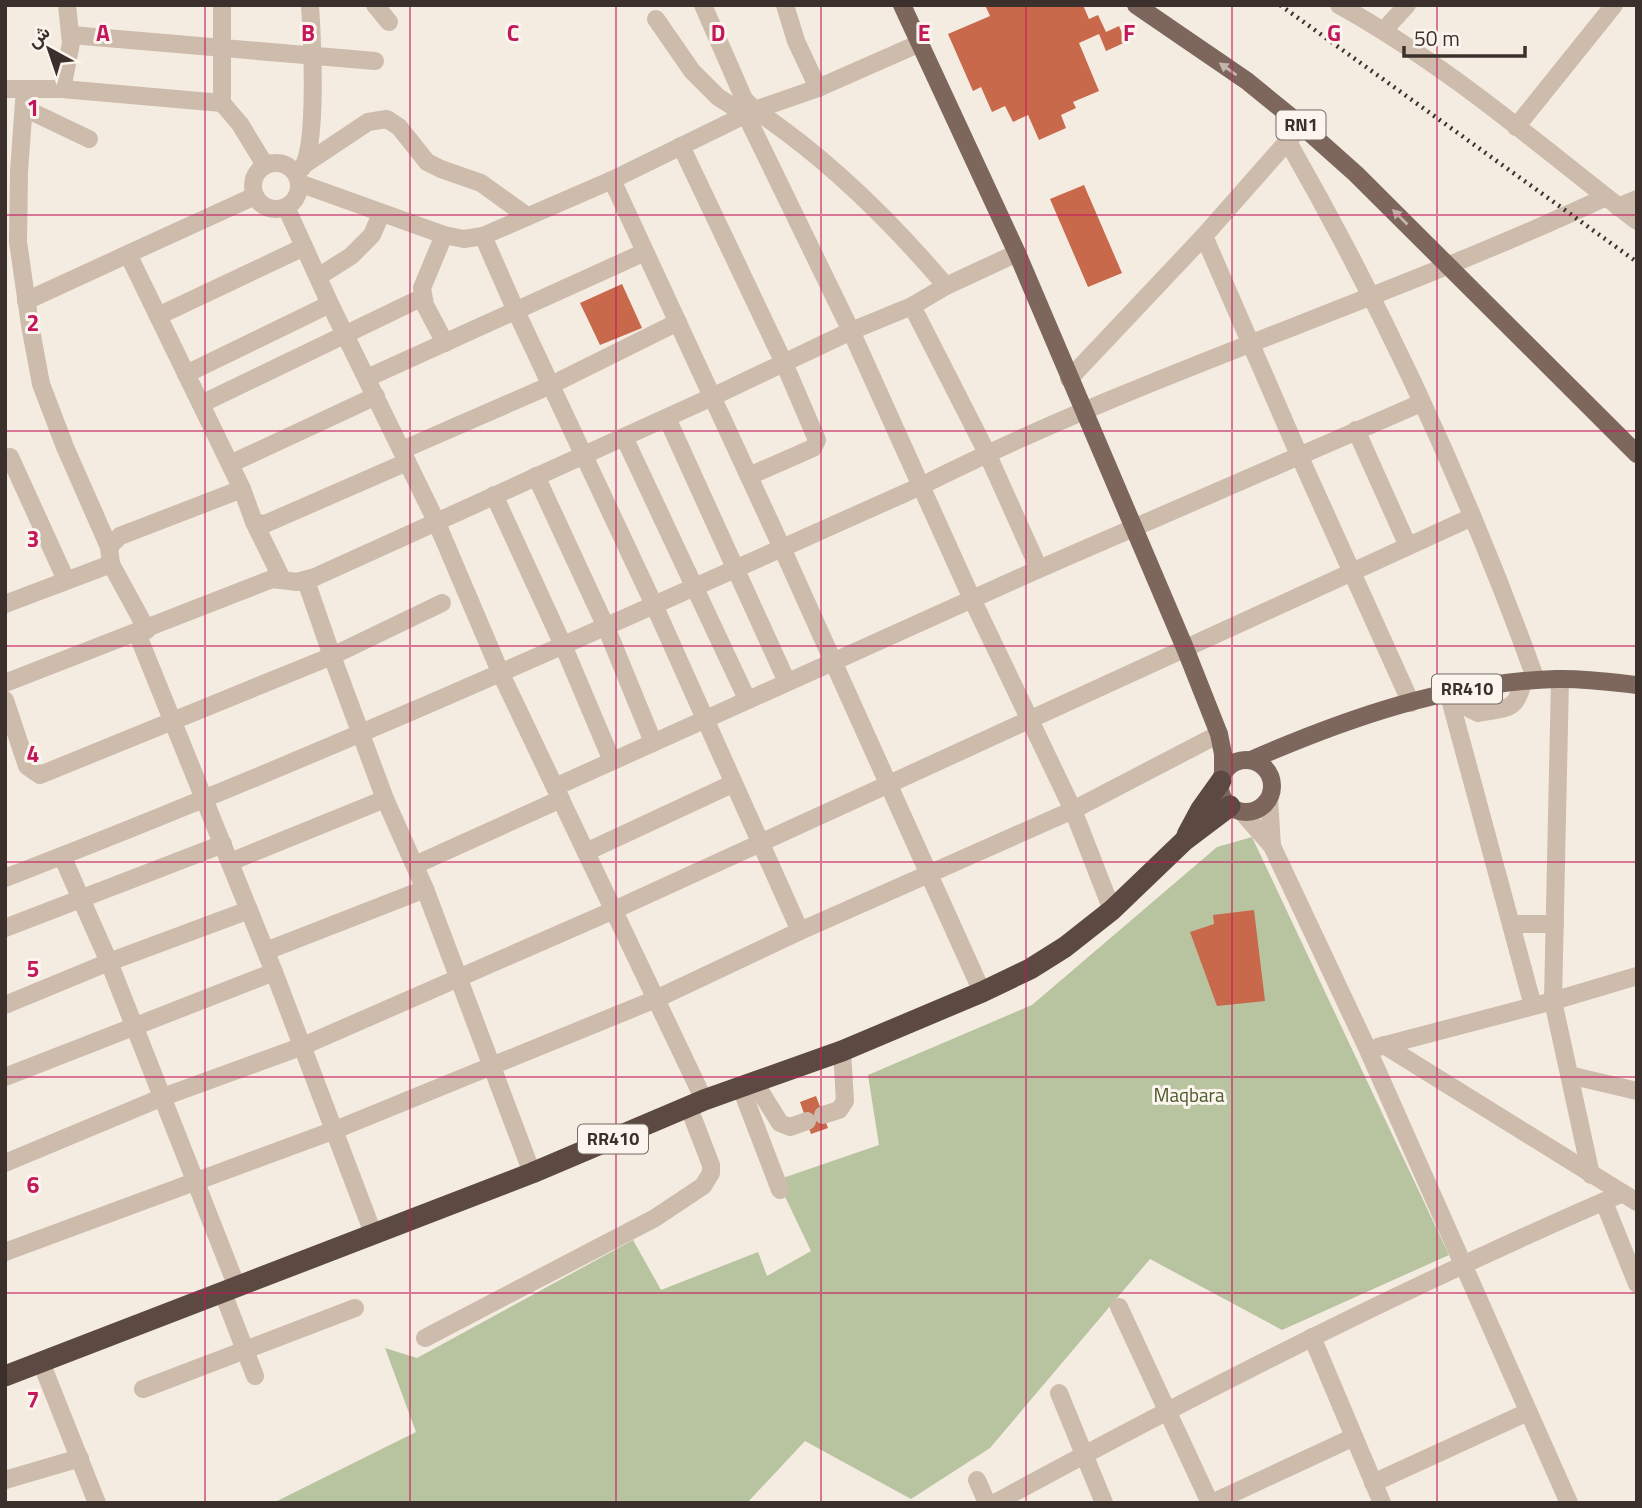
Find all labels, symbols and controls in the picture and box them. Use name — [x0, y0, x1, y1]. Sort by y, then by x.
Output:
north arrow — [14, 14, 84, 84]
scale bar — [1404, 14, 1525, 58]
text: A — [96, 15, 110, 50]
text: B — [301, 15, 315, 50]
text: C — [507, 15, 519, 50]
text: D — [711, 15, 725, 50]
text: E — [918, 15, 930, 50]
text: F — [1123, 15, 1135, 50]
text: G — [1327, 15, 1341, 50]
text: ش — [20, 17, 56, 54]
text: 50 m — [1414, 22, 1460, 54]
one-way arrow — [1219, 63, 1238, 76]
text: 1 — [27, 90, 39, 125]
road number: RN1 — [1276, 110, 1326, 140]
one-way arrow — [1392, 209, 1409, 226]
text: 2 — [27, 305, 39, 340]
text: 3 — [27, 521, 39, 556]
road number: RR410 — [1432, 674, 1502, 704]
text: 4 — [27, 736, 39, 771]
text: 5 — [27, 951, 39, 986]
park label: Maqbara — [1153, 1080, 1225, 1109]
road number: RR410 — [578, 1124, 648, 1154]
text: 6 — [27, 1167, 40, 1202]
text: 7 — [27, 1382, 39, 1417]

